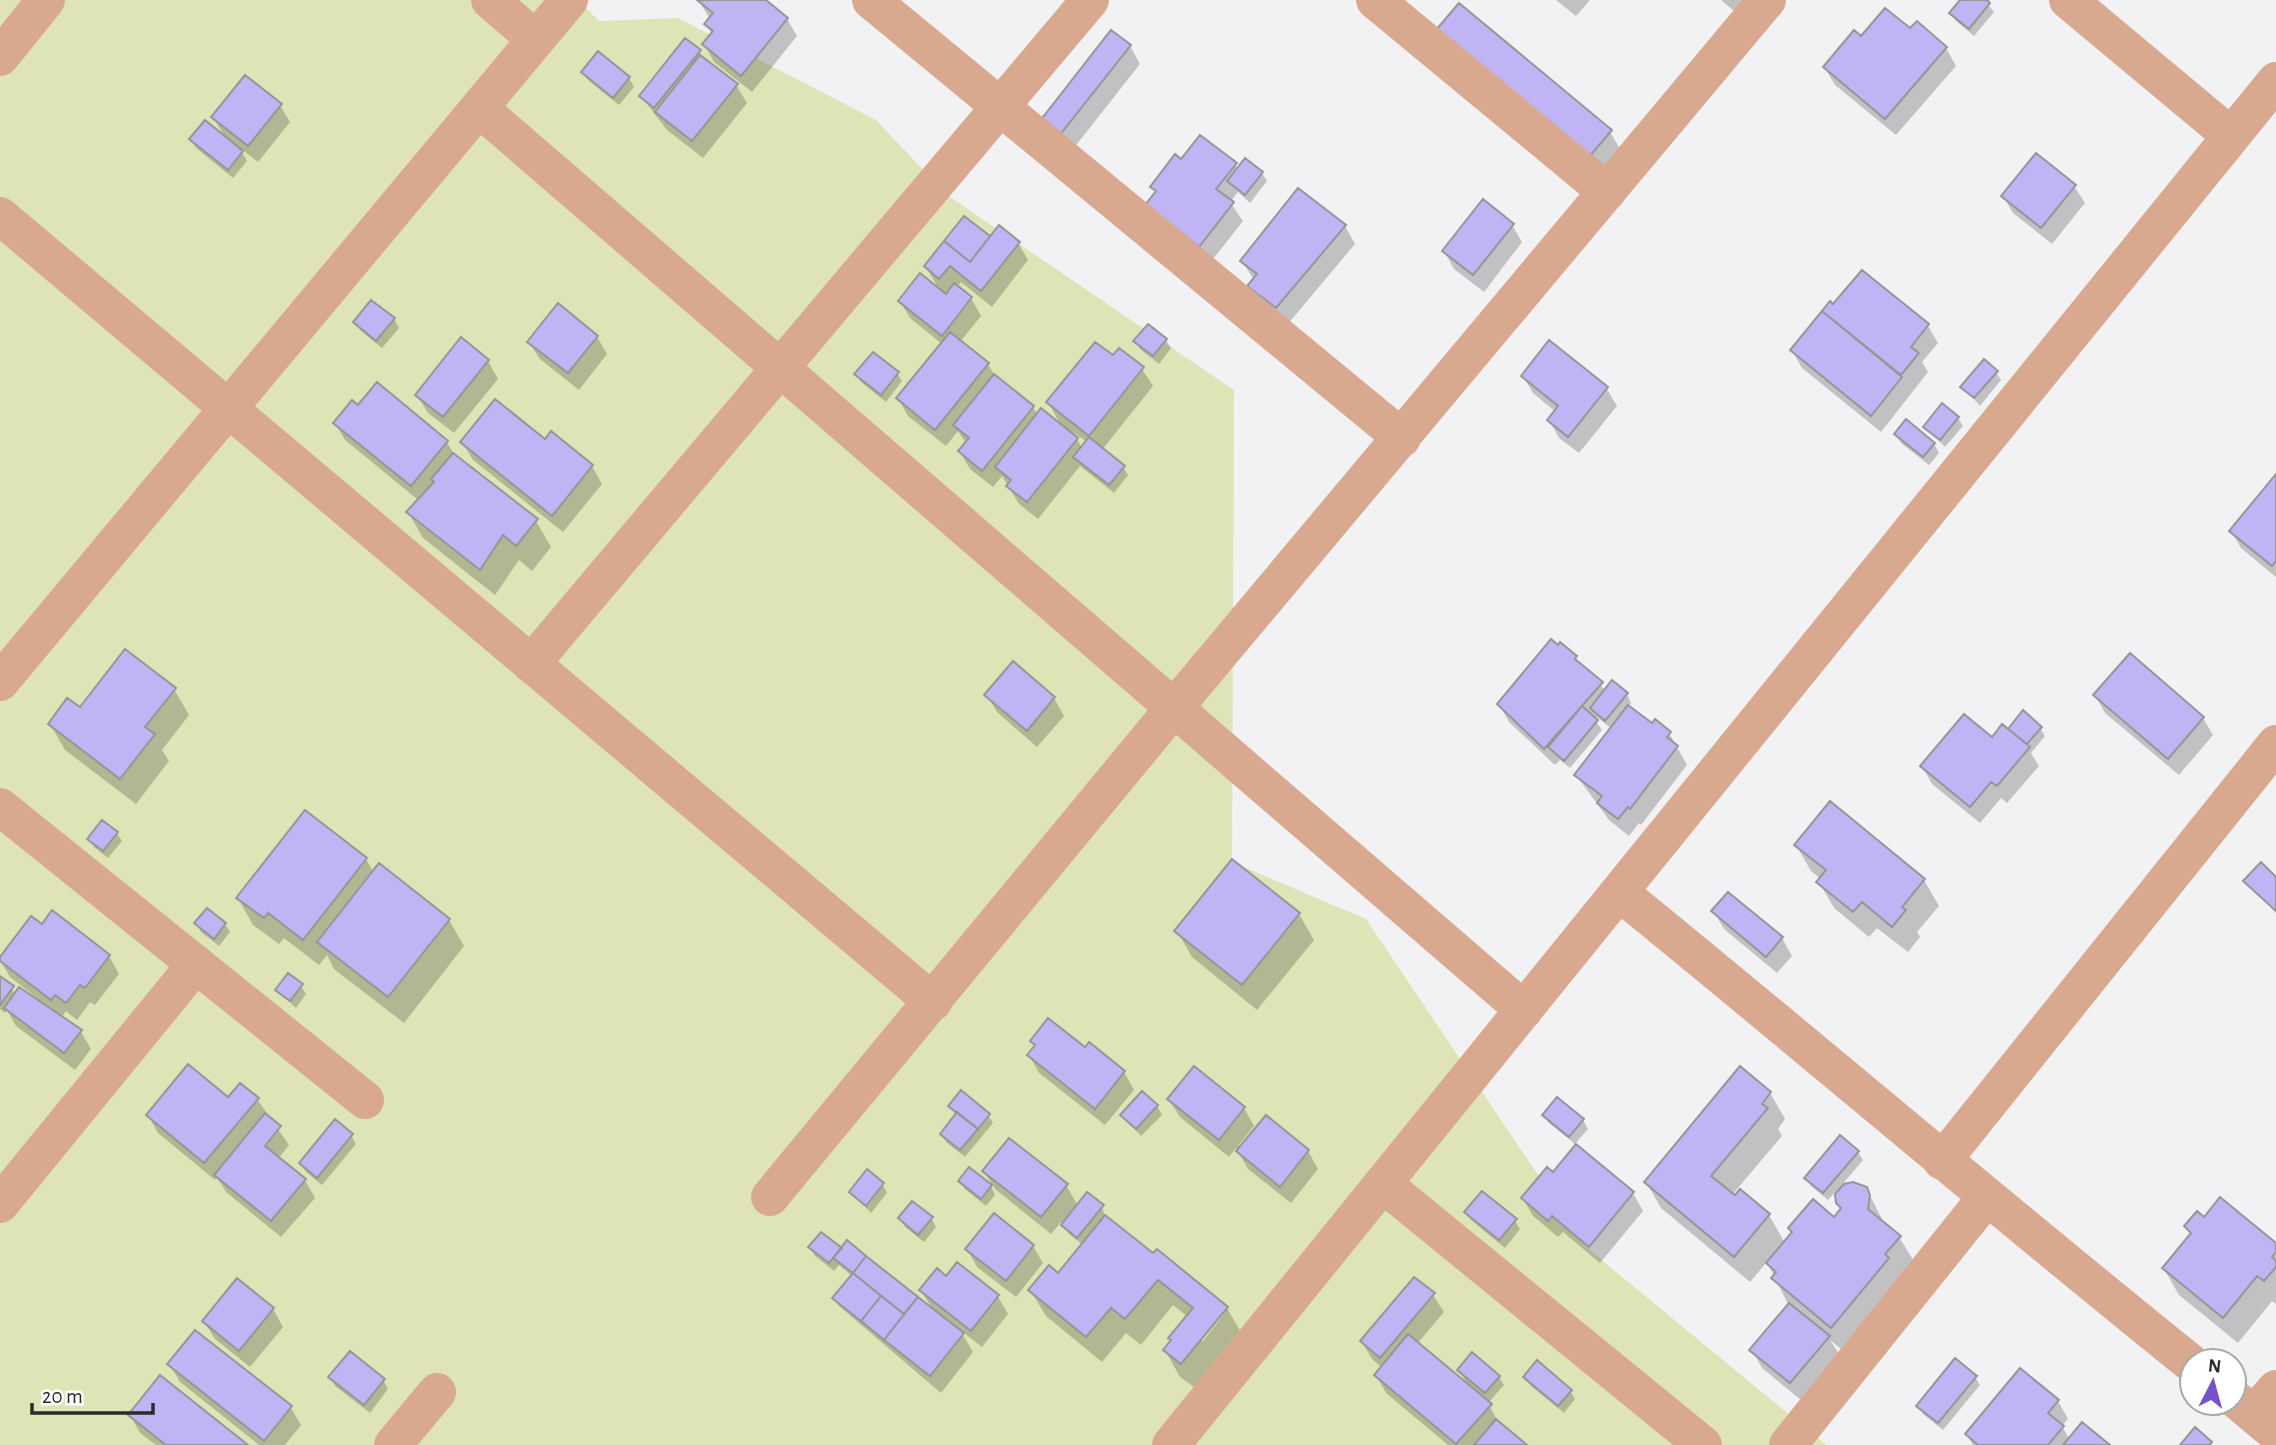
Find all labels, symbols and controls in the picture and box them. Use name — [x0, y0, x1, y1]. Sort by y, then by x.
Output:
north arrow — [2178, 1347, 2248, 1417]
text: N — [2207, 1356, 2222, 1377]
scale bar — [32, 1372, 152, 1416]
text: 20 m — [42, 1386, 83, 1407]

